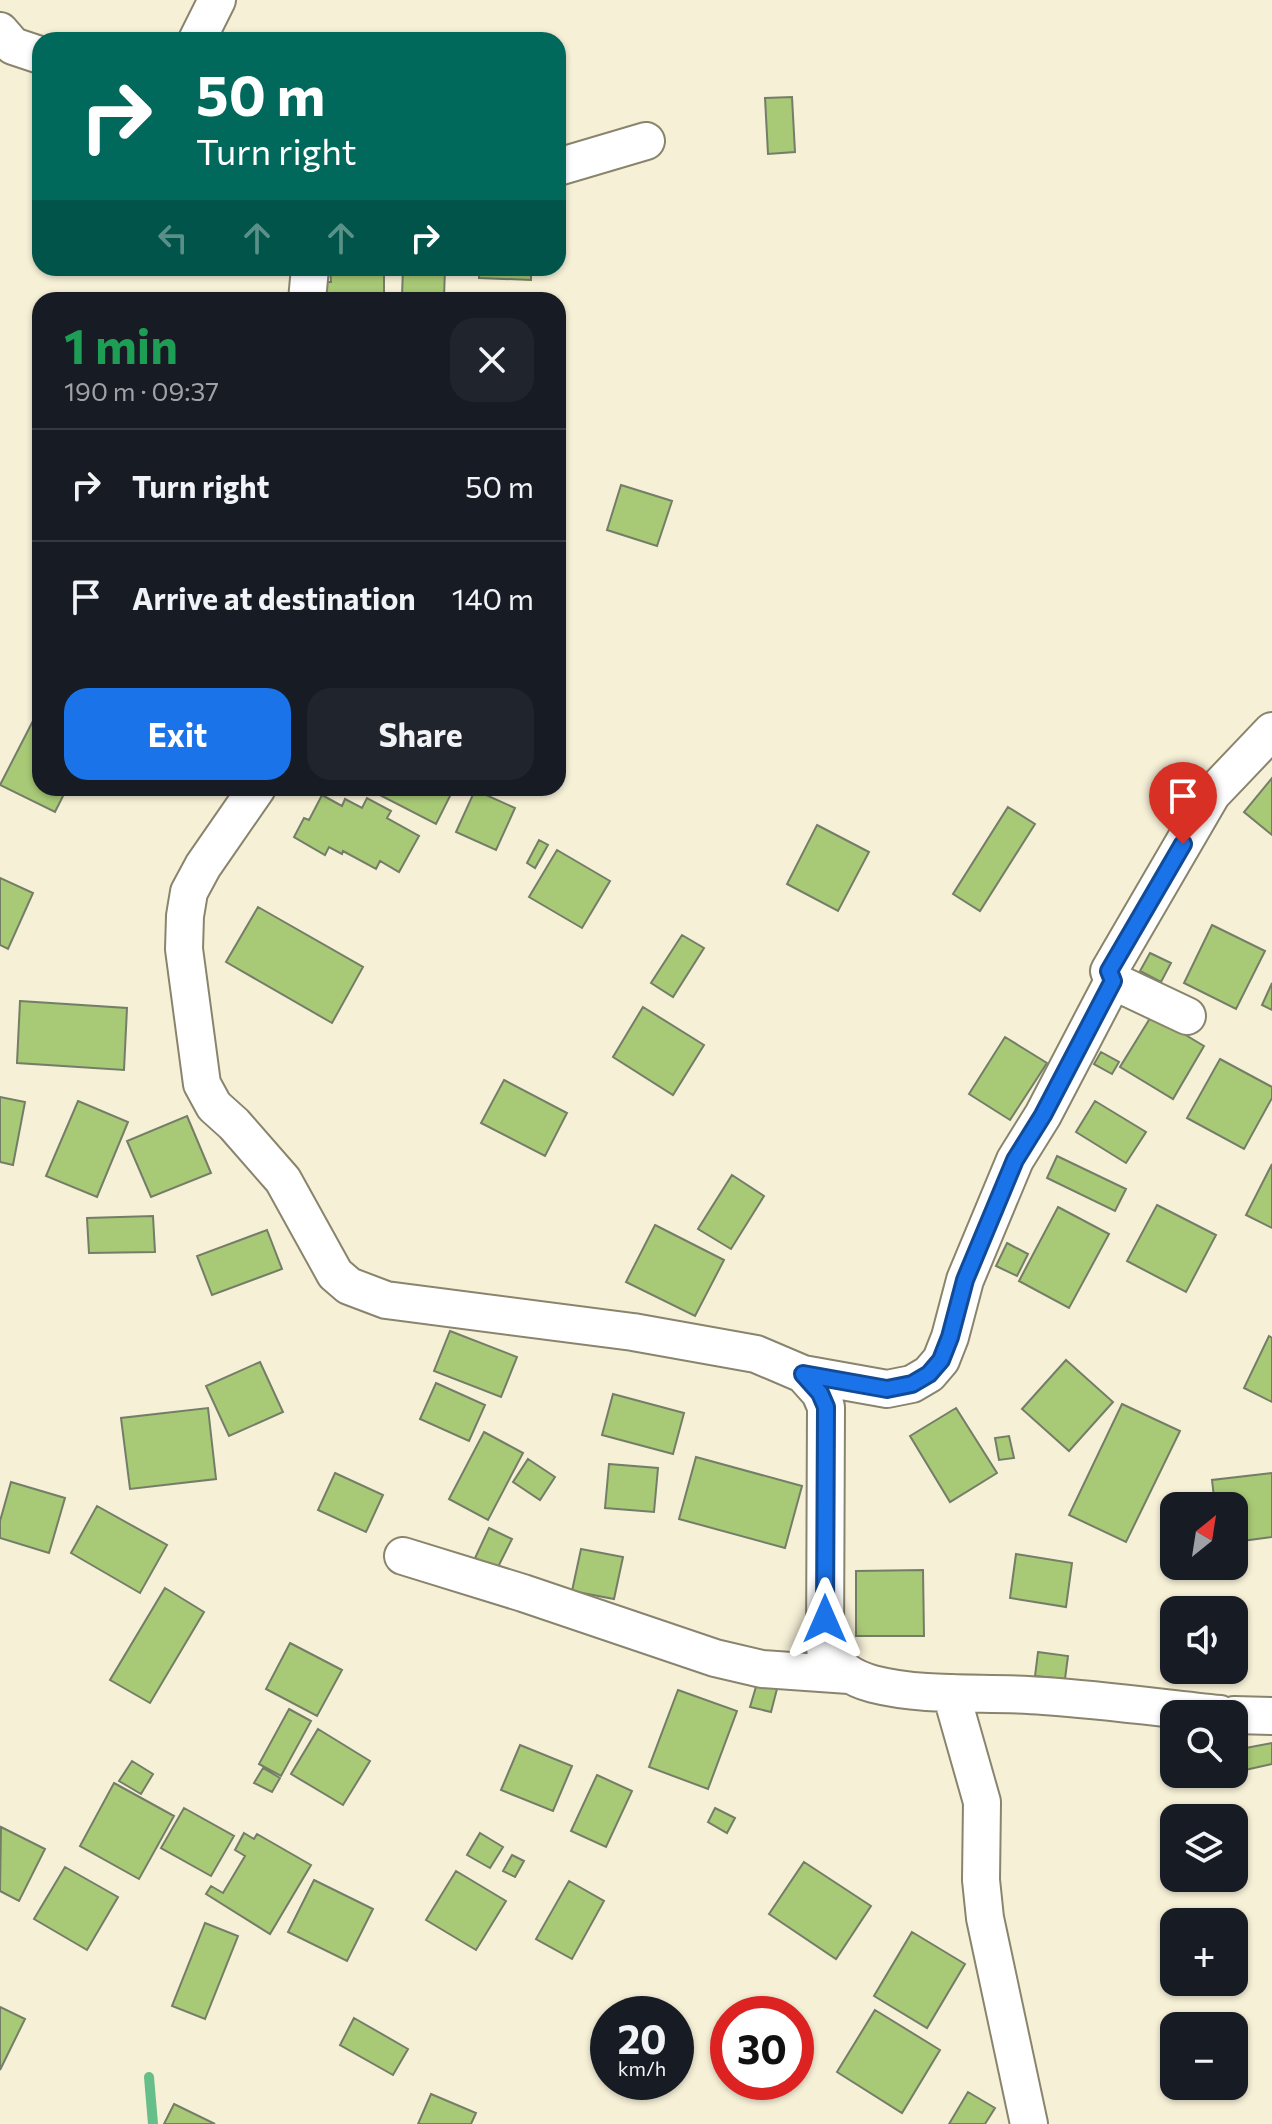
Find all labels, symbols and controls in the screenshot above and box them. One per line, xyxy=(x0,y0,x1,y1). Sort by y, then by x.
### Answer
text: 50 m xyxy=(196,59,325,128)
icon: right xyxy=(64,64,168,168)
text: Turn right xyxy=(196,128,357,172)
icon: left xyxy=(151,216,195,260)
icon: ahead xyxy=(235,216,279,260)
icon: ahead xyxy=(319,216,363,260)
icon: right xyxy=(403,216,447,260)
text: 1 min xyxy=(64,315,178,374)
button: close xyxy=(450,318,534,402)
text: 190 m · 09:37 xyxy=(64,375,219,406)
icon: right xyxy=(64,463,108,507)
text: Turn right xyxy=(132,467,269,504)
text: 50 m xyxy=(465,467,534,504)
icon: arrive xyxy=(64,575,108,619)
text: Arrive at destination xyxy=(132,579,416,616)
text: 140 m xyxy=(452,579,534,616)
button: Exit xyxy=(64,688,291,780)
button: Share xyxy=(307,688,534,780)
pin xyxy=(1149,762,1217,844)
icon: arrive xyxy=(1161,774,1205,818)
north arrow xyxy=(1160,1492,1248,1580)
map controls xyxy=(1160,1492,1248,2100)
position arrow xyxy=(783,1577,867,1661)
button: sound xyxy=(1160,1596,1248,1684)
button: search xyxy=(1160,1700,1248,1788)
button: layers xyxy=(1160,1804,1248,1892)
button: + xyxy=(1160,1908,1248,1996)
speed limit sign: 30 xyxy=(710,1996,814,2100)
button: − xyxy=(1160,2012,1248,2100)
text: 20 xyxy=(617,2013,667,2062)
text: km/h xyxy=(618,2056,666,2080)

